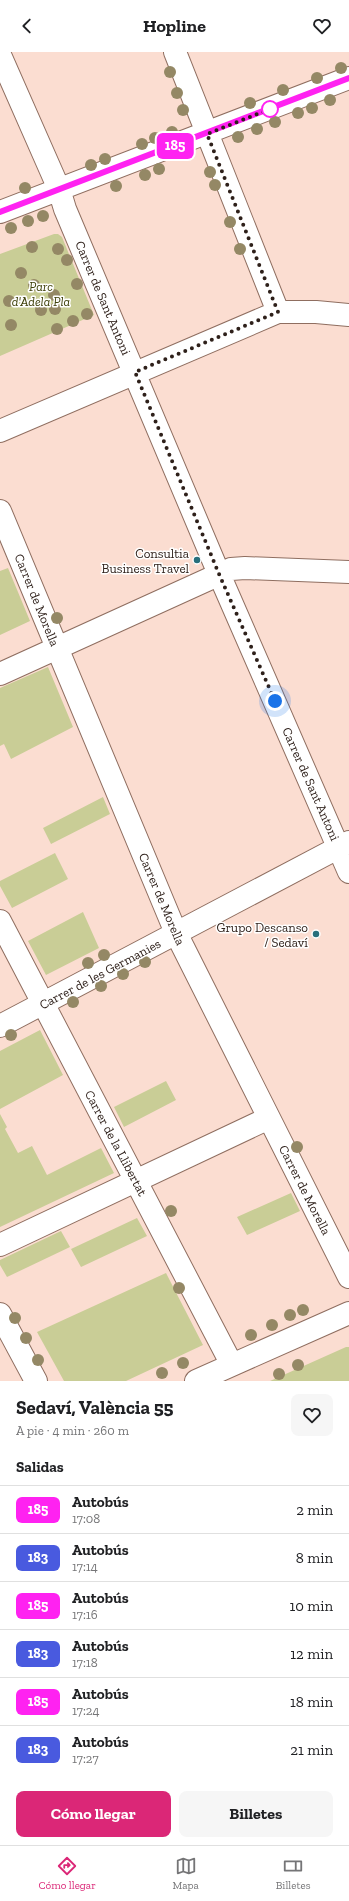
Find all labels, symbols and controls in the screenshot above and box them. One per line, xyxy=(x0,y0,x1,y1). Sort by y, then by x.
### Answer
icon: back xyxy=(16,15,38,37)
text: Hopline xyxy=(143,15,206,37)
icon: heart xyxy=(311,15,333,37)
unlabelled marker xyxy=(261,100,279,118)
line badge: 185 xyxy=(152,133,198,159)
text: 185 xyxy=(165,137,185,154)
street label: Carrer de Sant Antoni xyxy=(72,239,134,358)
park label: Parc d'Adela Pla xyxy=(12,279,70,309)
place label: Consultia Business Travel xyxy=(102,546,190,576)
street label: Carrer de Morella xyxy=(12,551,63,649)
marker: Consultia Business Travel xyxy=(192,555,202,565)
your location xyxy=(265,691,285,711)
street label: Carrer de Sant Antoni xyxy=(279,725,343,843)
street label: Carrer de Morella xyxy=(136,851,188,948)
place label: Grupo Descanso / Sedaví xyxy=(216,920,308,950)
marker: Grupo Descanso / Sedaví xyxy=(311,929,321,939)
street label: Carrer de les Germanies xyxy=(37,935,164,1012)
street label: Carrer de la Llibertat xyxy=(82,1088,150,1199)
street label: Carrer de Morella xyxy=(276,1143,334,1238)
button: heart xyxy=(291,1394,333,1436)
text: Sedaví, València 55 xyxy=(16,1396,174,1419)
text: A pie · 4 min · 260 m xyxy=(16,1423,129,1438)
text: Salidas xyxy=(16,1458,64,1476)
text: Autobús xyxy=(72,1493,129,1511)
text: 185 xyxy=(28,1501,48,1518)
text: 2 min xyxy=(296,1501,333,1519)
text: 17:08 xyxy=(72,1511,100,1526)
text: Autobús xyxy=(72,1541,129,1559)
text: 183 xyxy=(28,1549,48,1566)
text: 8 min xyxy=(296,1549,333,1567)
text: 17:14 xyxy=(72,1559,98,1574)
text: Autobús xyxy=(72,1589,129,1607)
text: 185 xyxy=(28,1597,48,1614)
text: 10 min xyxy=(289,1597,333,1615)
text: 17:16 xyxy=(72,1607,98,1622)
text: Autobús xyxy=(72,1637,129,1655)
text: 183 xyxy=(28,1645,48,1662)
text: 12 min xyxy=(290,1645,333,1663)
text: 17:18 xyxy=(72,1655,98,1670)
text: Autobús xyxy=(72,1685,129,1703)
text: 185 xyxy=(28,1693,48,1710)
text: 18 min xyxy=(290,1693,333,1711)
text: 17:24 xyxy=(72,1703,100,1718)
text: Autobús xyxy=(72,1733,129,1751)
text: 183 xyxy=(28,1741,48,1758)
text: 21 min xyxy=(290,1741,333,1759)
text: 17:27 xyxy=(72,1751,99,1766)
button: Cómo llegar xyxy=(16,1791,171,1837)
button: Billetes xyxy=(179,1791,333,1837)
tab: Cómo llegar xyxy=(38,1855,96,1892)
tab: Mapa xyxy=(173,1855,199,1892)
tab: Billetes xyxy=(276,1855,311,1892)

